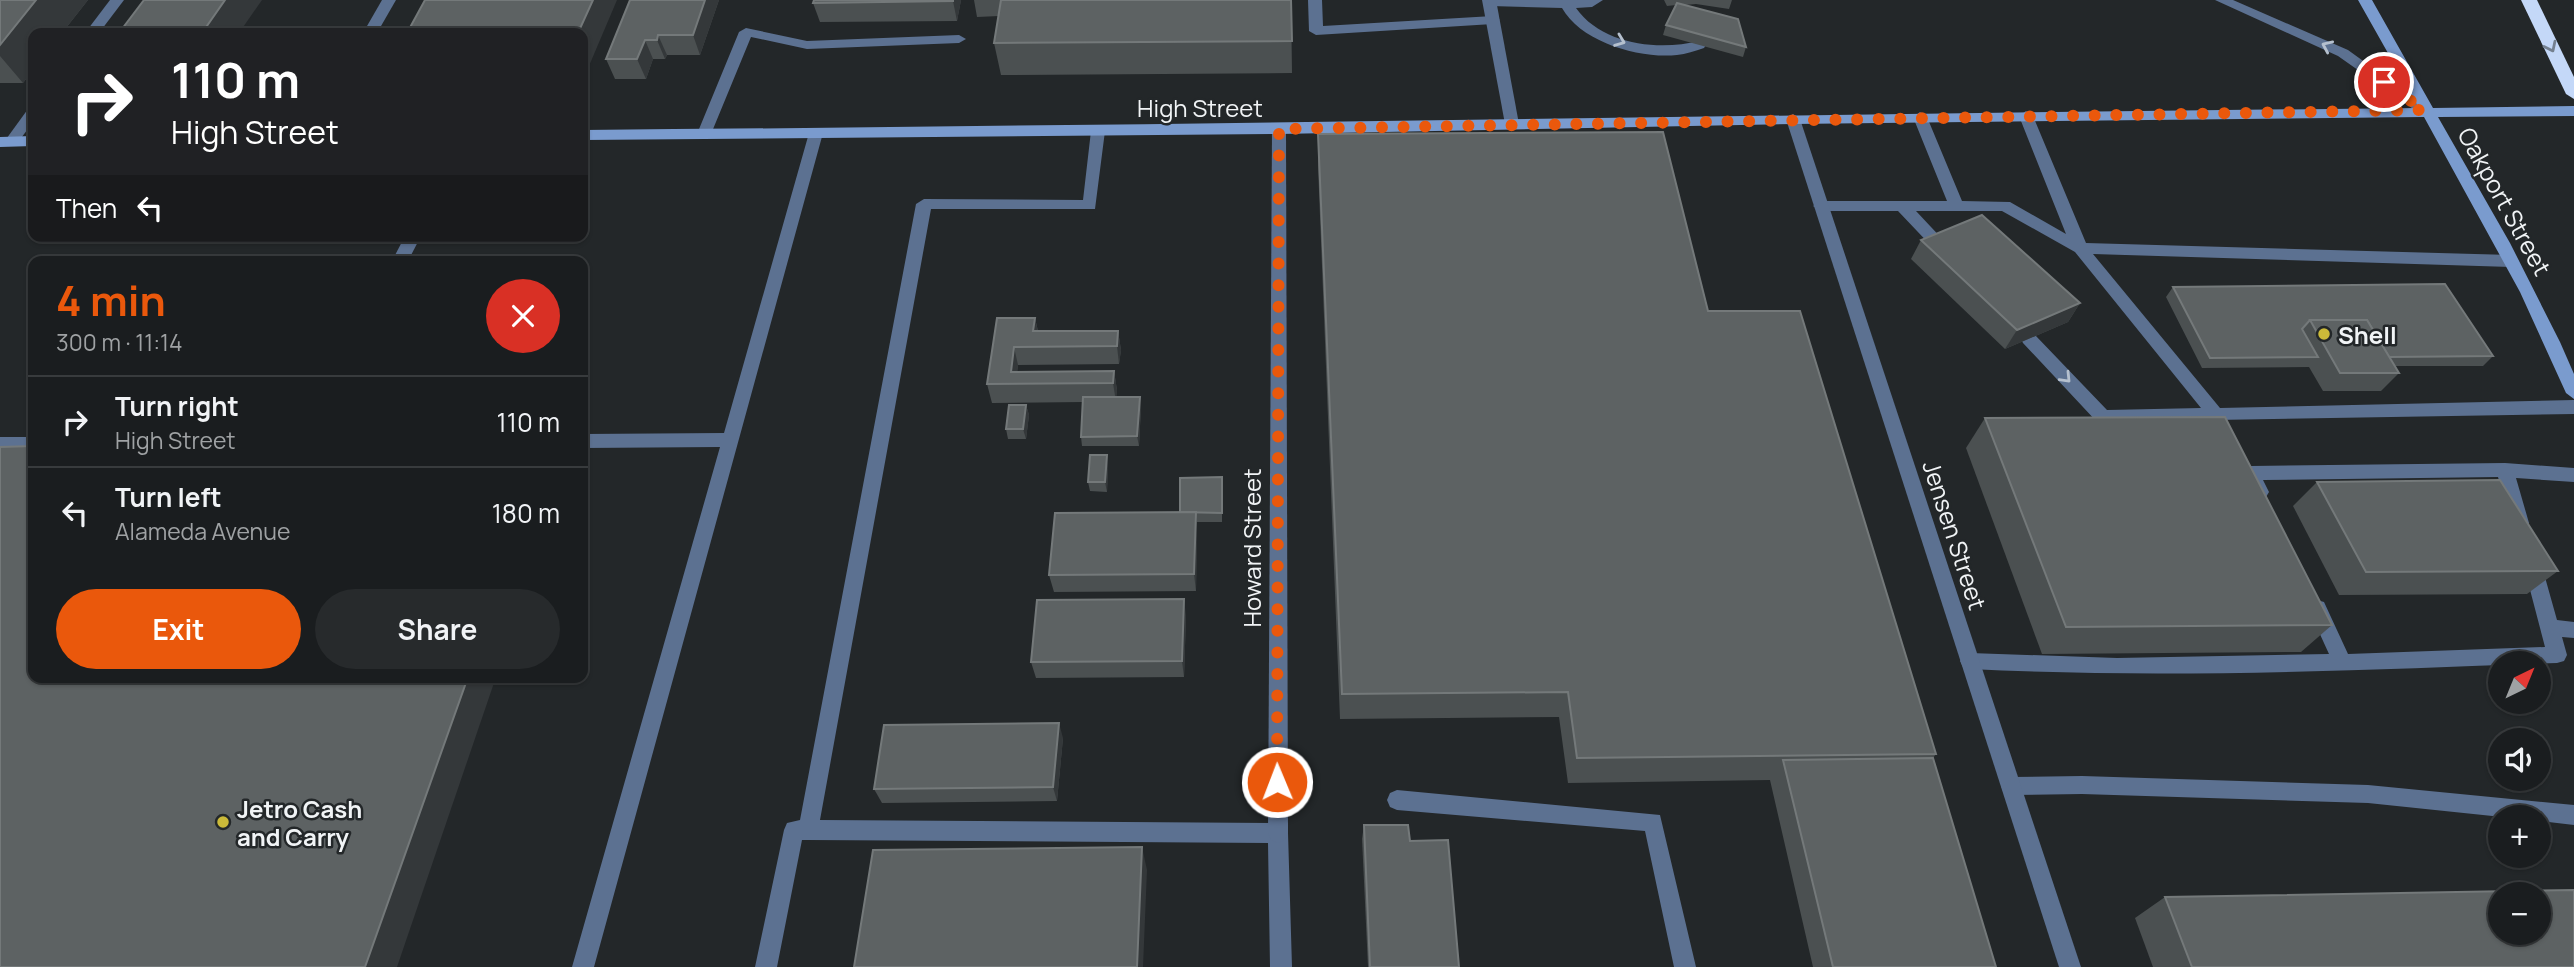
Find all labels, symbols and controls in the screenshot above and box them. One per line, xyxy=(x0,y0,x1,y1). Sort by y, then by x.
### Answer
one-way arrow xyxy=(1613,32,1625,46)
one-way arrow xyxy=(2322,40,2334,54)
one-way arrow xyxy=(2543,40,2557,52)
text: 110 m xyxy=(171,46,300,113)
pin xyxy=(2354,52,2414,112)
icon: right xyxy=(56,56,147,147)
icon: arrive xyxy=(2365,63,2403,101)
street label: High Street xyxy=(1137,91,1263,124)
text: High Street xyxy=(171,110,339,154)
street label: Oakport Street xyxy=(2451,121,2559,281)
icon: left xyxy=(131,189,169,227)
text: Then xyxy=(56,190,117,226)
text: 4 min xyxy=(56,271,166,329)
button: close xyxy=(486,279,560,353)
place label: Shell xyxy=(2338,318,2397,351)
text: 300 m · 11:14 xyxy=(56,326,183,358)
marker: Shell xyxy=(2316,326,2332,342)
one-way arrow xyxy=(2057,369,2070,382)
text: Turn right xyxy=(115,388,239,424)
icon: right xyxy=(56,403,94,441)
text: 110 m xyxy=(497,404,560,440)
text: High Street xyxy=(115,424,236,456)
street label: Jensen Street xyxy=(1915,456,1995,614)
street label: Howard Street xyxy=(1235,468,1268,628)
text: Turn left xyxy=(115,479,222,515)
icon: left xyxy=(56,494,94,532)
text: 180 m xyxy=(492,495,560,531)
text: Alameda Avenue xyxy=(115,515,290,547)
button: Exit xyxy=(56,589,301,669)
button: Share xyxy=(315,589,560,669)
north arrow xyxy=(2488,651,2552,714)
map controls xyxy=(2488,651,2551,945)
button: sound xyxy=(2488,728,2551,791)
position arrow xyxy=(1240,745,1314,819)
place label: Jetro Cash and Carry xyxy=(237,792,362,853)
button: + xyxy=(2488,805,2551,868)
marker: Jetro Cash and Carry xyxy=(215,814,231,830)
button: − xyxy=(2488,882,2551,945)

